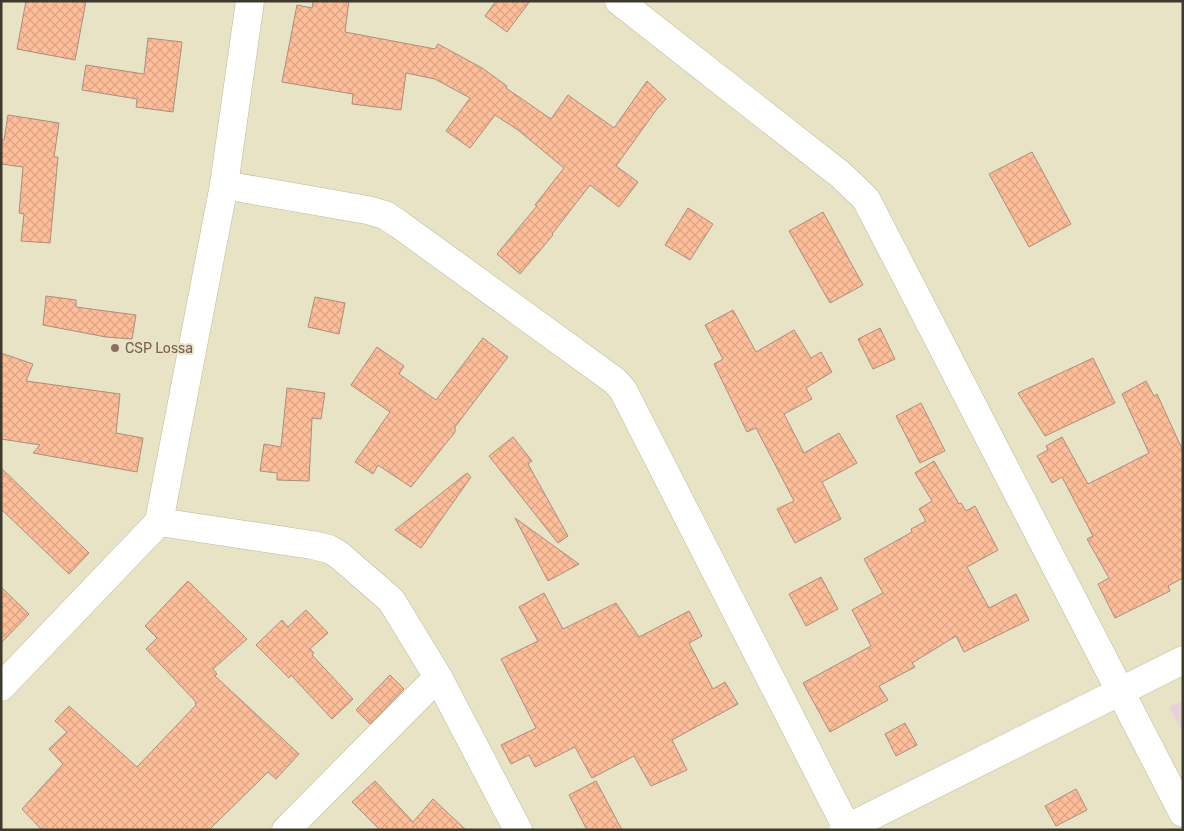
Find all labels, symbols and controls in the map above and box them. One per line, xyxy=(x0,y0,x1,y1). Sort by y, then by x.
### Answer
place label: CSP Lossa xyxy=(125,340,193,357)
marker: CSP Lossa xyxy=(109,342,121,354)

